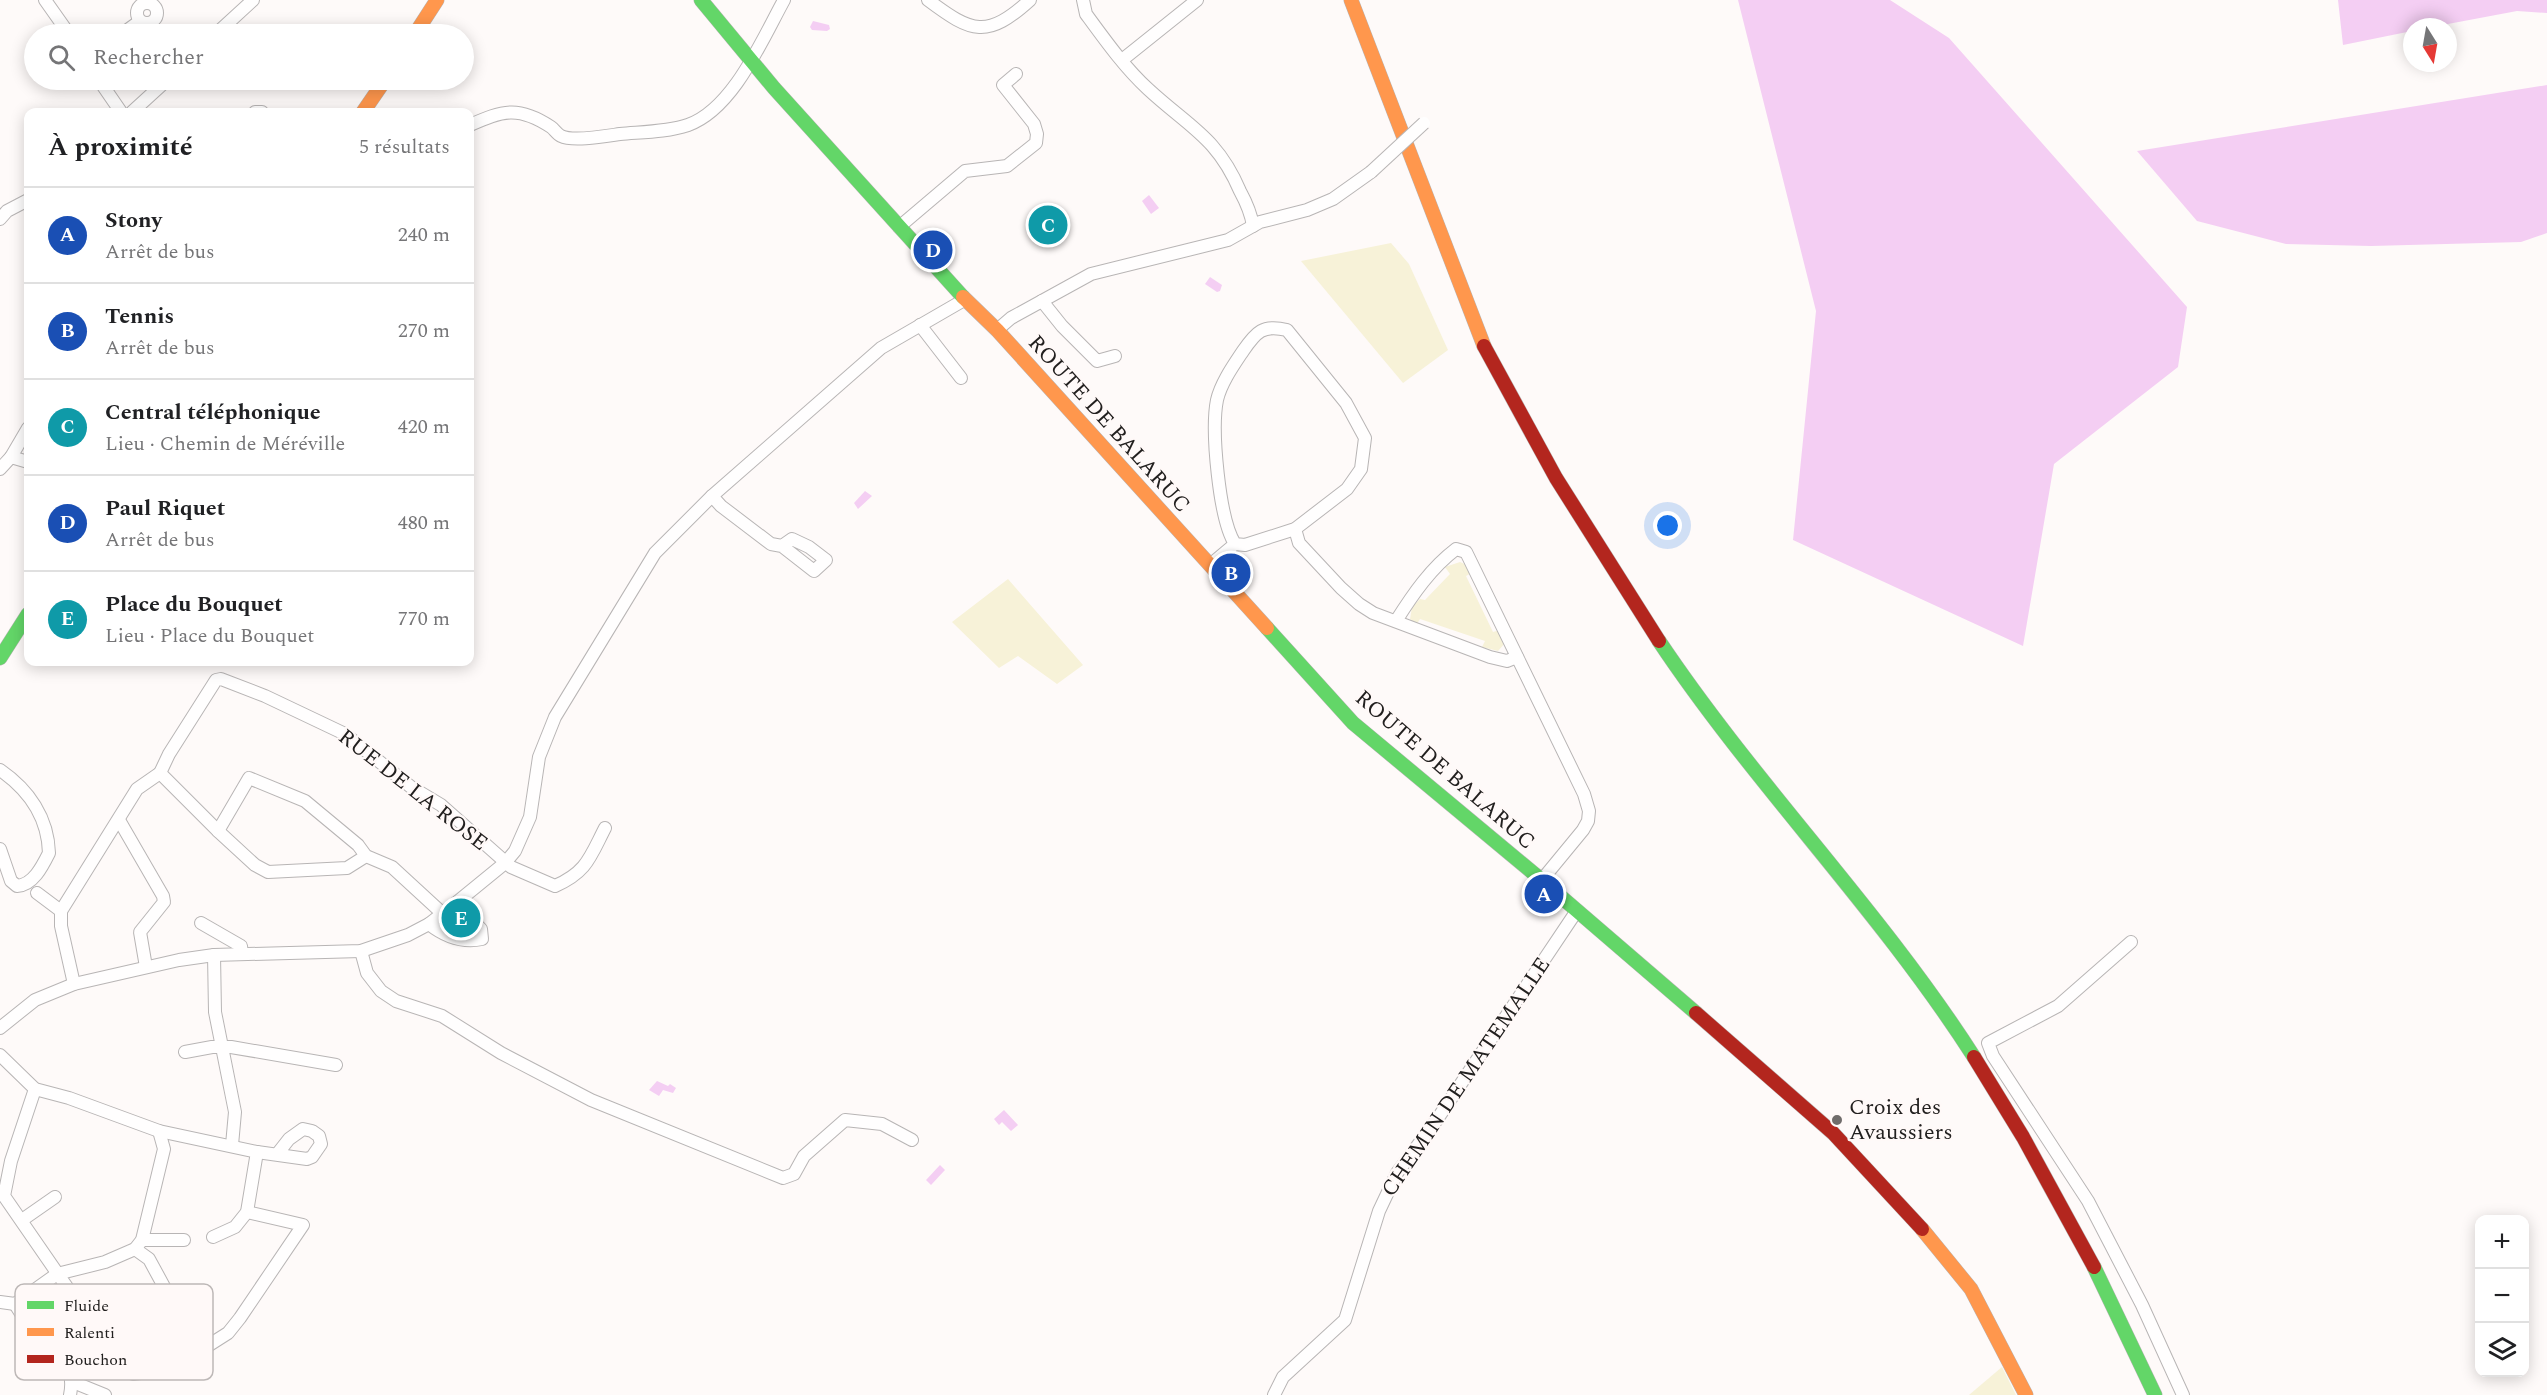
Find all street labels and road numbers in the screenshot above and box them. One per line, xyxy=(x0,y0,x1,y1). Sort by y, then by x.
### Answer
street label: ROUTE DE BALARUC xyxy=(1020,328,1198,520)
street label: ROUTE DE BALARUC xyxy=(1348,682,1542,858)
street label: RUE DE LA ROSE xyxy=(331,721,495,859)
street label: CHEMIN DE MATEMALLE xyxy=(1373,950,1559,1204)

